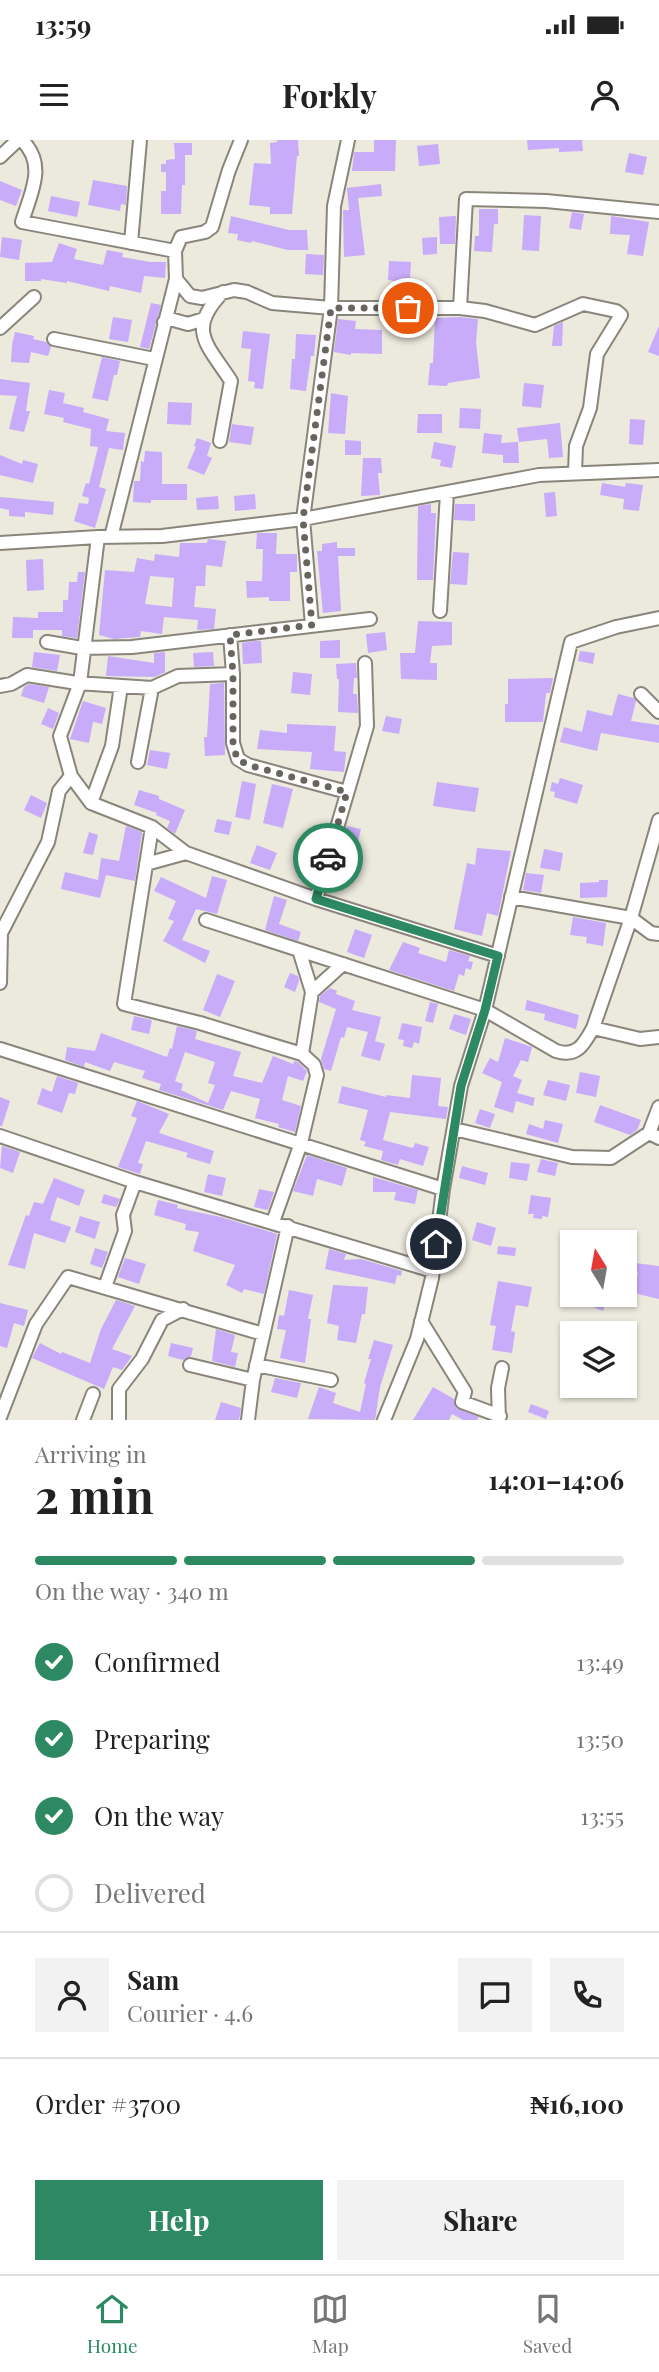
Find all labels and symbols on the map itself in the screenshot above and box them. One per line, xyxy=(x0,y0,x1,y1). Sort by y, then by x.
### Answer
pin xyxy=(378,278,438,338)
courier xyxy=(293,823,363,893)
pin xyxy=(406,1214,466,1274)
north arrow xyxy=(560,1230,637,1307)

